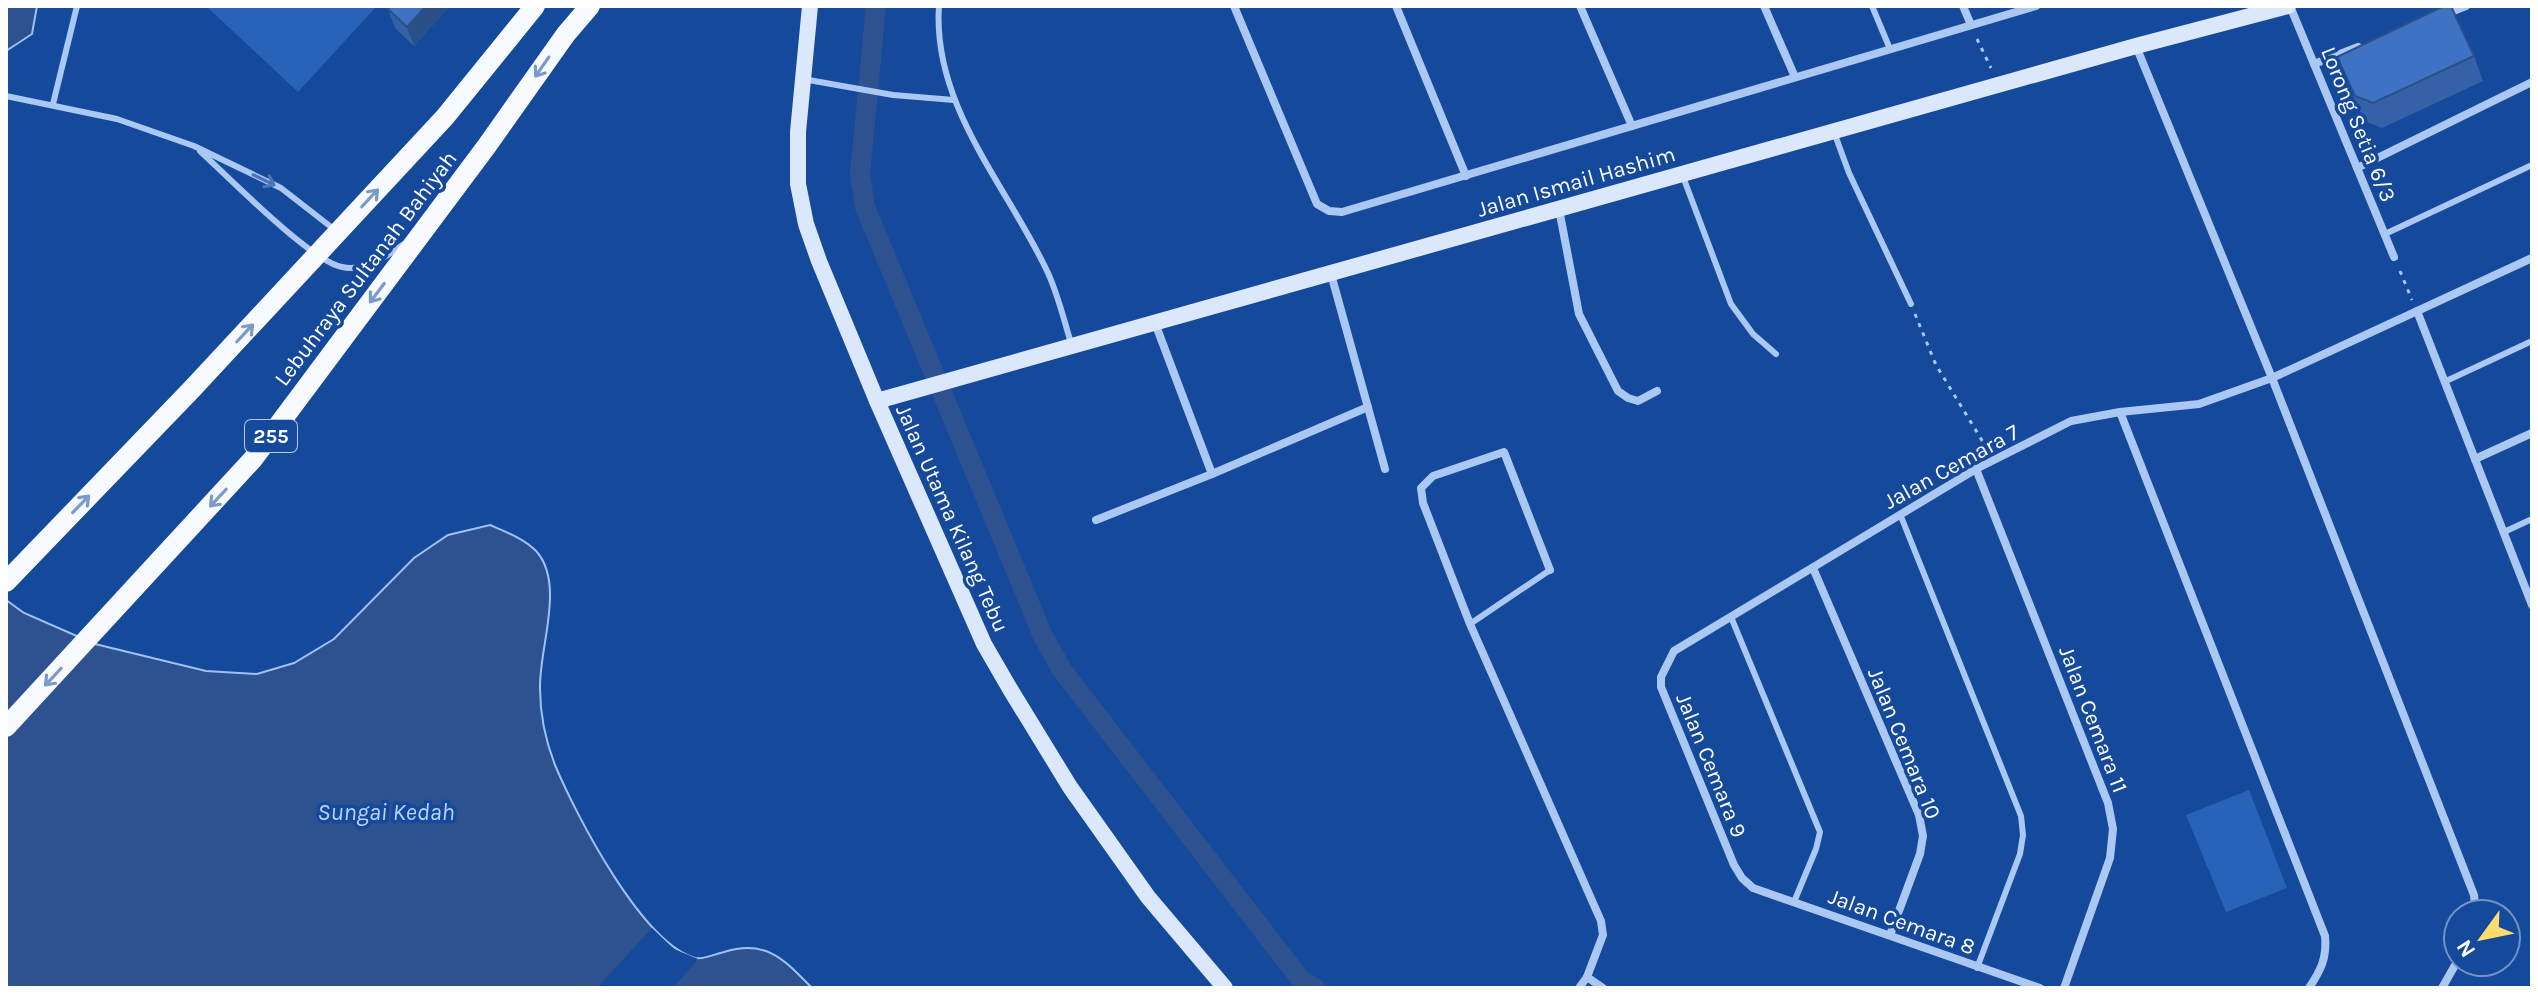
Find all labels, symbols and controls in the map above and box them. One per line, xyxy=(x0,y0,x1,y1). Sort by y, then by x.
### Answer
street label: Lorong Setia 6/3 xyxy=(2315,43,2401,206)
one-way arrow xyxy=(534,56,550,78)
street label: Jalan Ismail Hashim xyxy=(1474,141,1678,223)
street label: Lebuhraya Sultanah Bahiyah xyxy=(269,146,463,391)
one-way arrow xyxy=(252,173,276,188)
one-way arrow xyxy=(360,188,379,208)
one-way arrow xyxy=(369,281,385,303)
one-way arrow xyxy=(236,323,254,343)
street label: Jalan Utama Kilang Tebu xyxy=(890,400,1014,636)
street label: Jalan Cemara 7 xyxy=(1879,419,2024,515)
road number: 255 xyxy=(245,420,297,452)
one-way arrow xyxy=(208,488,227,508)
one-way arrow xyxy=(71,495,90,514)
street label: Jalan Cemara 11 xyxy=(2053,642,2133,796)
street label: Jalan Cemara 10 xyxy=(1862,664,1946,823)
one-way arrow xyxy=(44,666,62,686)
street label: Jalan Cemara 9 xyxy=(1670,689,1752,841)
water label: Sungai Kedah xyxy=(317,798,455,826)
street label: Jalan Cemara 8 xyxy=(1825,883,1978,960)
north arrow xyxy=(2442,898,2522,978)
text: N xyxy=(2451,935,2481,962)

